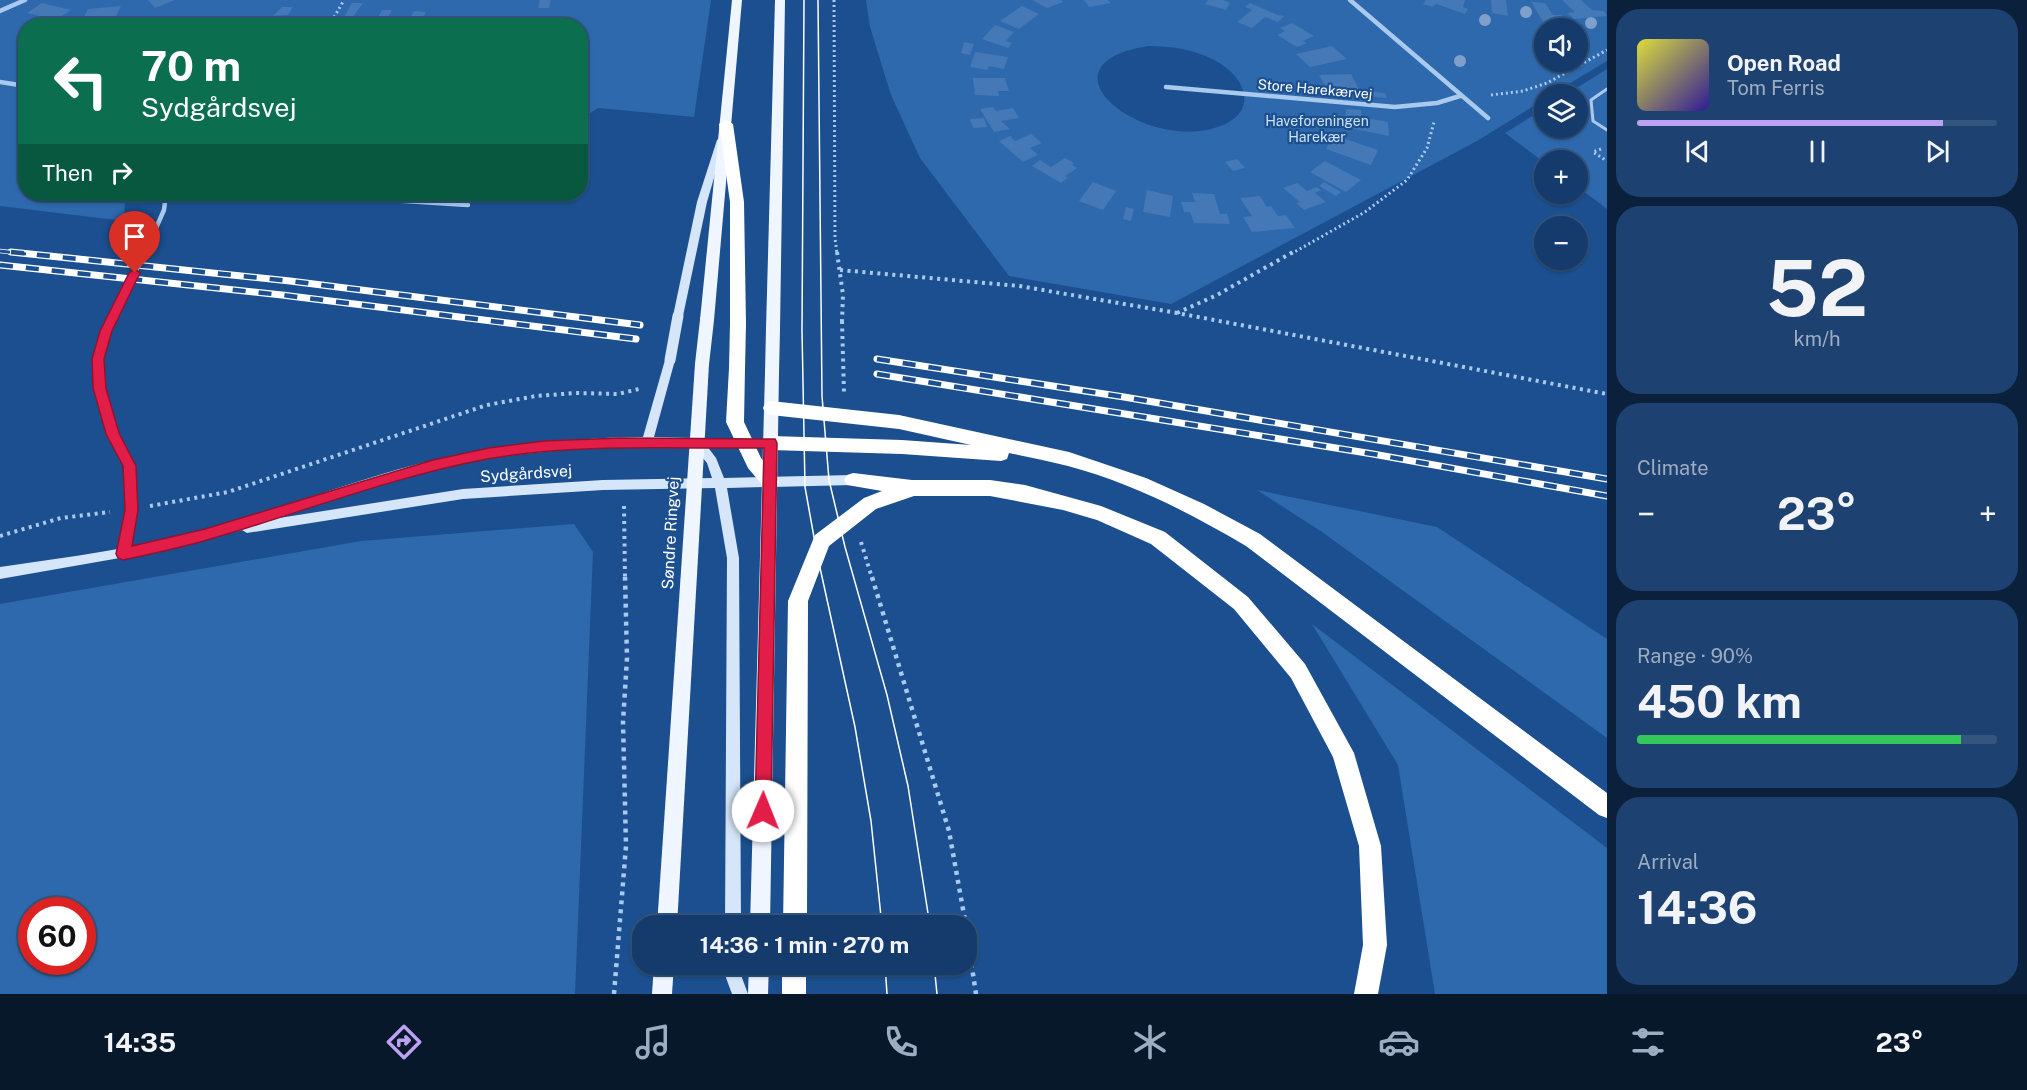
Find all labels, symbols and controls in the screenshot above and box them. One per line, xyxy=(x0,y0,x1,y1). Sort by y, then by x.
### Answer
map controls xyxy=(1534,18,1588,270)
button: sound xyxy=(1534,18,1588,72)
text: 70 m xyxy=(141,41,241,90)
icon: left xyxy=(42,42,120,120)
text: Open Road xyxy=(1727,50,1841,76)
street label: Store Harekærvej xyxy=(1257,76,1373,102)
text: Tom Ferris xyxy=(1727,76,1825,100)
button: layers xyxy=(1534,84,1588,138)
text: Sydgårdsvej xyxy=(141,91,297,123)
park label: Haveforeningen Harekær xyxy=(1265,113,1369,145)
icon: previous xyxy=(1681,135,1714,168)
icon: pause xyxy=(1801,135,1834,168)
icon: next xyxy=(1921,135,1954,168)
button: + xyxy=(1534,150,1588,204)
icon: right xyxy=(105,156,138,189)
text: Then xyxy=(42,160,93,186)
pin xyxy=(109,211,160,273)
button: − xyxy=(1534,216,1588,270)
icon: arrive xyxy=(118,220,151,253)
text: 52 xyxy=(1766,242,1868,334)
text: km/h xyxy=(1793,327,1841,351)
text: Climate xyxy=(1637,456,1709,480)
street label: Sydgårdsvej xyxy=(479,461,573,486)
street label: Søndre Ringvej xyxy=(658,476,683,590)
text: 23° xyxy=(1777,487,1857,540)
text: − xyxy=(1637,495,1655,533)
text: + xyxy=(1979,495,1997,533)
text: Range · 90% xyxy=(1637,644,1753,668)
text: 450 km xyxy=(1637,675,1802,728)
position arrow xyxy=(731,779,795,843)
text: Arrival xyxy=(1637,850,1699,874)
text: 14:36 xyxy=(1637,881,1757,934)
speed limit sign: 60 xyxy=(18,897,96,975)
text: 14:36 · 1 min · 270 m xyxy=(700,932,909,958)
icon: directions xyxy=(383,1021,425,1063)
icon: music xyxy=(632,1021,674,1063)
icon: phone xyxy=(880,1021,922,1063)
icon: climate xyxy=(1129,1021,1171,1063)
icon: car xyxy=(1378,1021,1420,1063)
icon: filters xyxy=(1627,1021,1669,1063)
text: 14:35 xyxy=(103,1026,176,1058)
text: 23° xyxy=(1876,1026,1924,1058)

